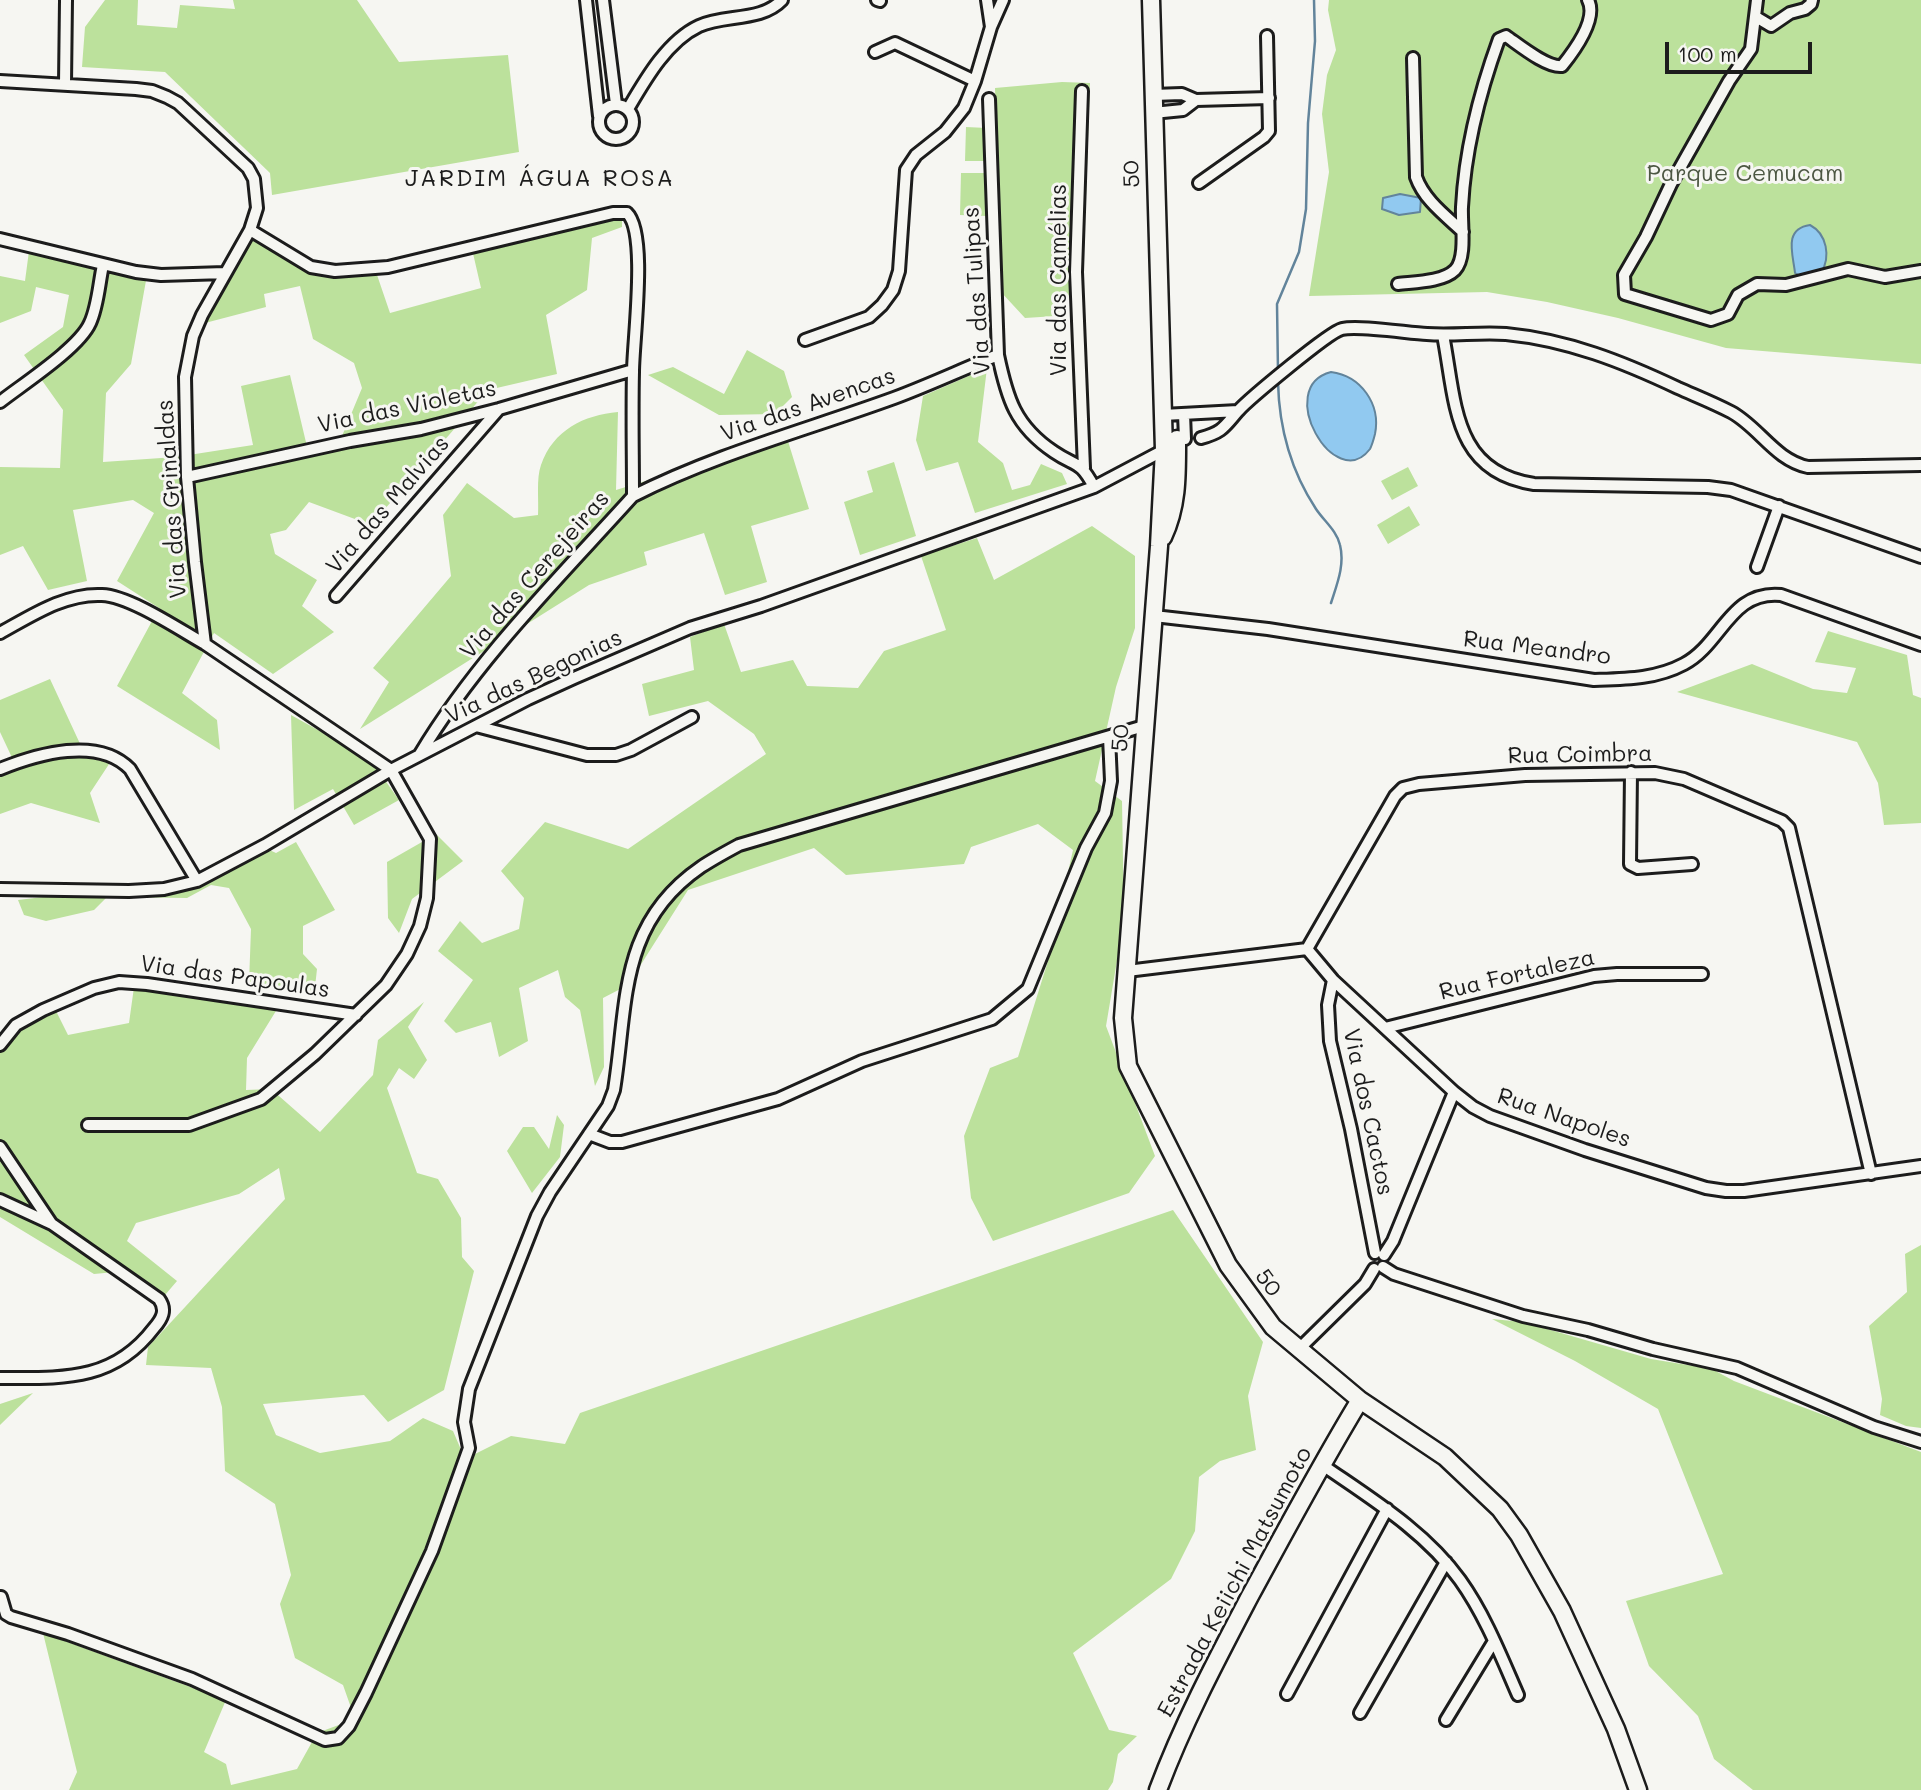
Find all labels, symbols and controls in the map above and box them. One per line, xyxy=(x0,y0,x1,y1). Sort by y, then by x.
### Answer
scale bar xyxy=(1669,28,1816,72)
text: 100 m xyxy=(1678,40,1737,67)
street label: 50 xyxy=(1118,160,1146,188)
park label: Parque Cemucam xyxy=(1647,160,1843,188)
district label: JARDIM ÁGUA ROSA xyxy=(407,165,673,193)
street label: Via das Camélias xyxy=(1045,184,1073,376)
street label: Via das Tulipas xyxy=(957,206,997,376)
street label: Via das Avencas xyxy=(717,362,899,448)
street label: Via das Violetas xyxy=(315,375,499,439)
street label: Via das Grinaldas xyxy=(151,399,193,599)
street label: Via das Malvias xyxy=(320,430,456,580)
street label: Via das Cerejeiras xyxy=(455,485,615,665)
street label: Via das Begonias xyxy=(441,624,627,730)
street label: Rua Meandro xyxy=(1462,625,1612,671)
street label: 50 xyxy=(1106,723,1136,753)
street label: Rua Coimbra xyxy=(1507,740,1653,770)
street label: Rua Fortaleza xyxy=(1437,944,1597,1006)
street label: Via das Papoulas xyxy=(138,950,332,1004)
street label: Via dos Cactos xyxy=(1337,1026,1399,1198)
street label: Rua Napoles xyxy=(1494,1082,1634,1154)
street label: 50 xyxy=(1249,1264,1287,1302)
street label: Estrada Keiichi Matsumoto xyxy=(1152,1442,1318,1722)

